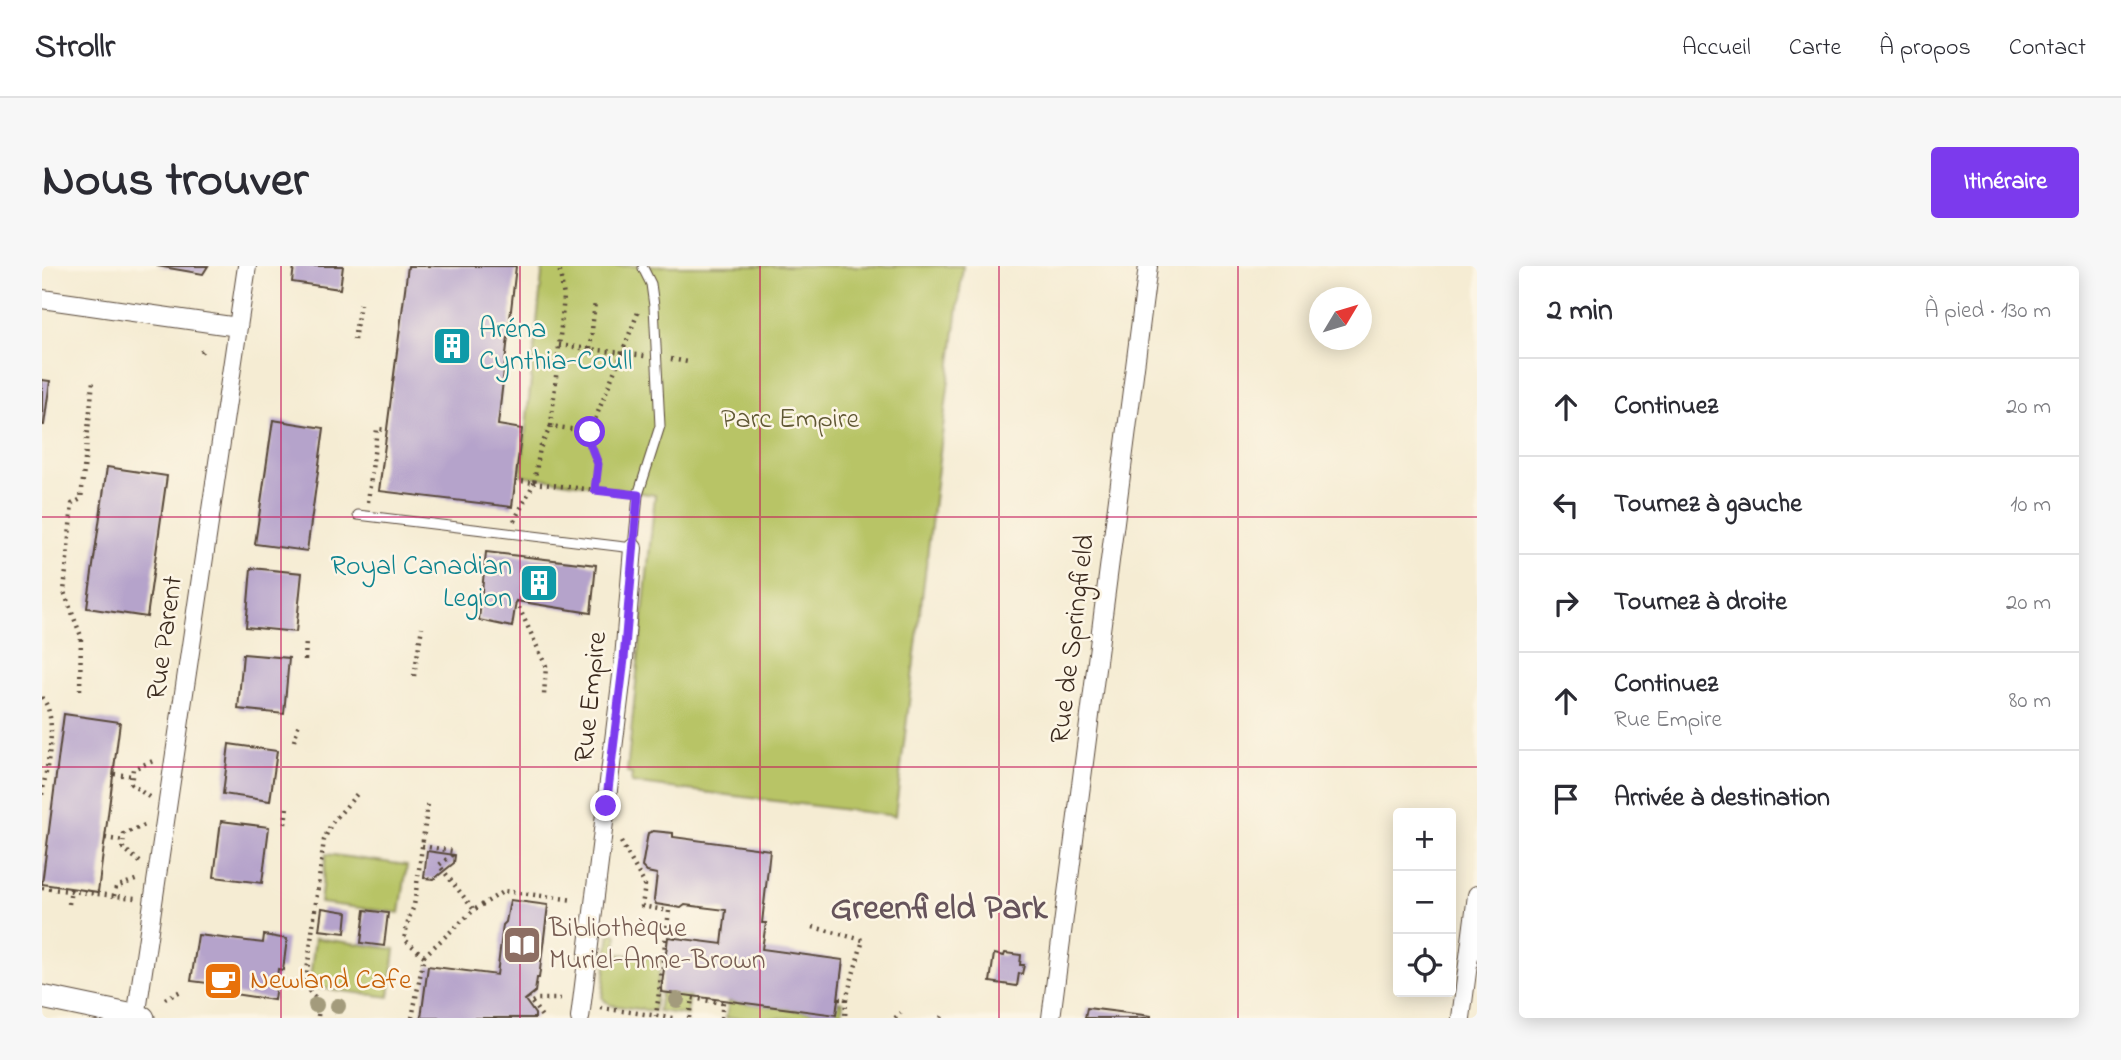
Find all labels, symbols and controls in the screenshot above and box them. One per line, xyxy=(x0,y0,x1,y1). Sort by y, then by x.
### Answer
text: Strollr xyxy=(35,24,115,72)
text: Accueil xyxy=(1682,31,1751,66)
text: Carte xyxy=(1789,31,1841,66)
text: À propos xyxy=(1879,31,1971,66)
text: Contact xyxy=(2009,31,2086,66)
text: Nous trouver xyxy=(42,146,308,218)
button: Itinéraire xyxy=(1931,147,2079,218)
north arrow xyxy=(1309,287,1372,350)
text: 2 min xyxy=(1547,290,1613,334)
text: À pied · 130 m xyxy=(1924,295,2051,328)
place label: Aréna Cynthia-Coull xyxy=(479,310,632,383)
building icon: Aréna Cynthia-Coull xyxy=(431,325,473,367)
icon: ahead xyxy=(1547,388,1585,426)
text: Continuez xyxy=(1614,388,1718,426)
text: 20 m xyxy=(2006,391,2051,424)
park label: Parc Empire xyxy=(721,400,859,441)
route start xyxy=(574,416,605,447)
icon: left xyxy=(1547,486,1585,524)
text: Tournez à gauche xyxy=(1614,486,1802,524)
text: 10 m xyxy=(2010,489,2051,522)
street label: Rue de Springfield xyxy=(1041,532,1107,746)
place label: Royal Canadian Legion xyxy=(330,547,512,620)
building icon: Royal Canadian Legion xyxy=(518,562,560,604)
street label: Rue Parent xyxy=(137,573,195,703)
icon: right xyxy=(1547,584,1585,622)
text: Tournez à droite xyxy=(1614,584,1787,622)
text: 20 m xyxy=(2006,587,2051,620)
street label: Rue Empire xyxy=(565,629,619,764)
text: Continuez xyxy=(1614,666,1718,704)
icon: ahead xyxy=(1547,682,1585,720)
text: 80 m xyxy=(2009,685,2051,718)
text: Rue Empire xyxy=(1614,704,1722,737)
icon: arrive xyxy=(1547,780,1585,818)
text: Arrivée à destination xyxy=(1614,780,1830,818)
route end xyxy=(590,790,621,821)
map controls xyxy=(1393,808,1456,997)
button: + xyxy=(1393,808,1456,871)
button: − xyxy=(1393,871,1456,934)
district label: Greenfield Park xyxy=(830,884,1048,935)
place label: Bibliothèque Muriel-Anne-Brown xyxy=(548,909,766,982)
library icon: Bibliothèque Muriel-Anne-Brown xyxy=(501,924,543,966)
button: locate xyxy=(1393,934,1456,997)
cafe icon: Newland Cafe xyxy=(202,960,244,1002)
place label: Newland Cafe xyxy=(250,961,412,1002)

